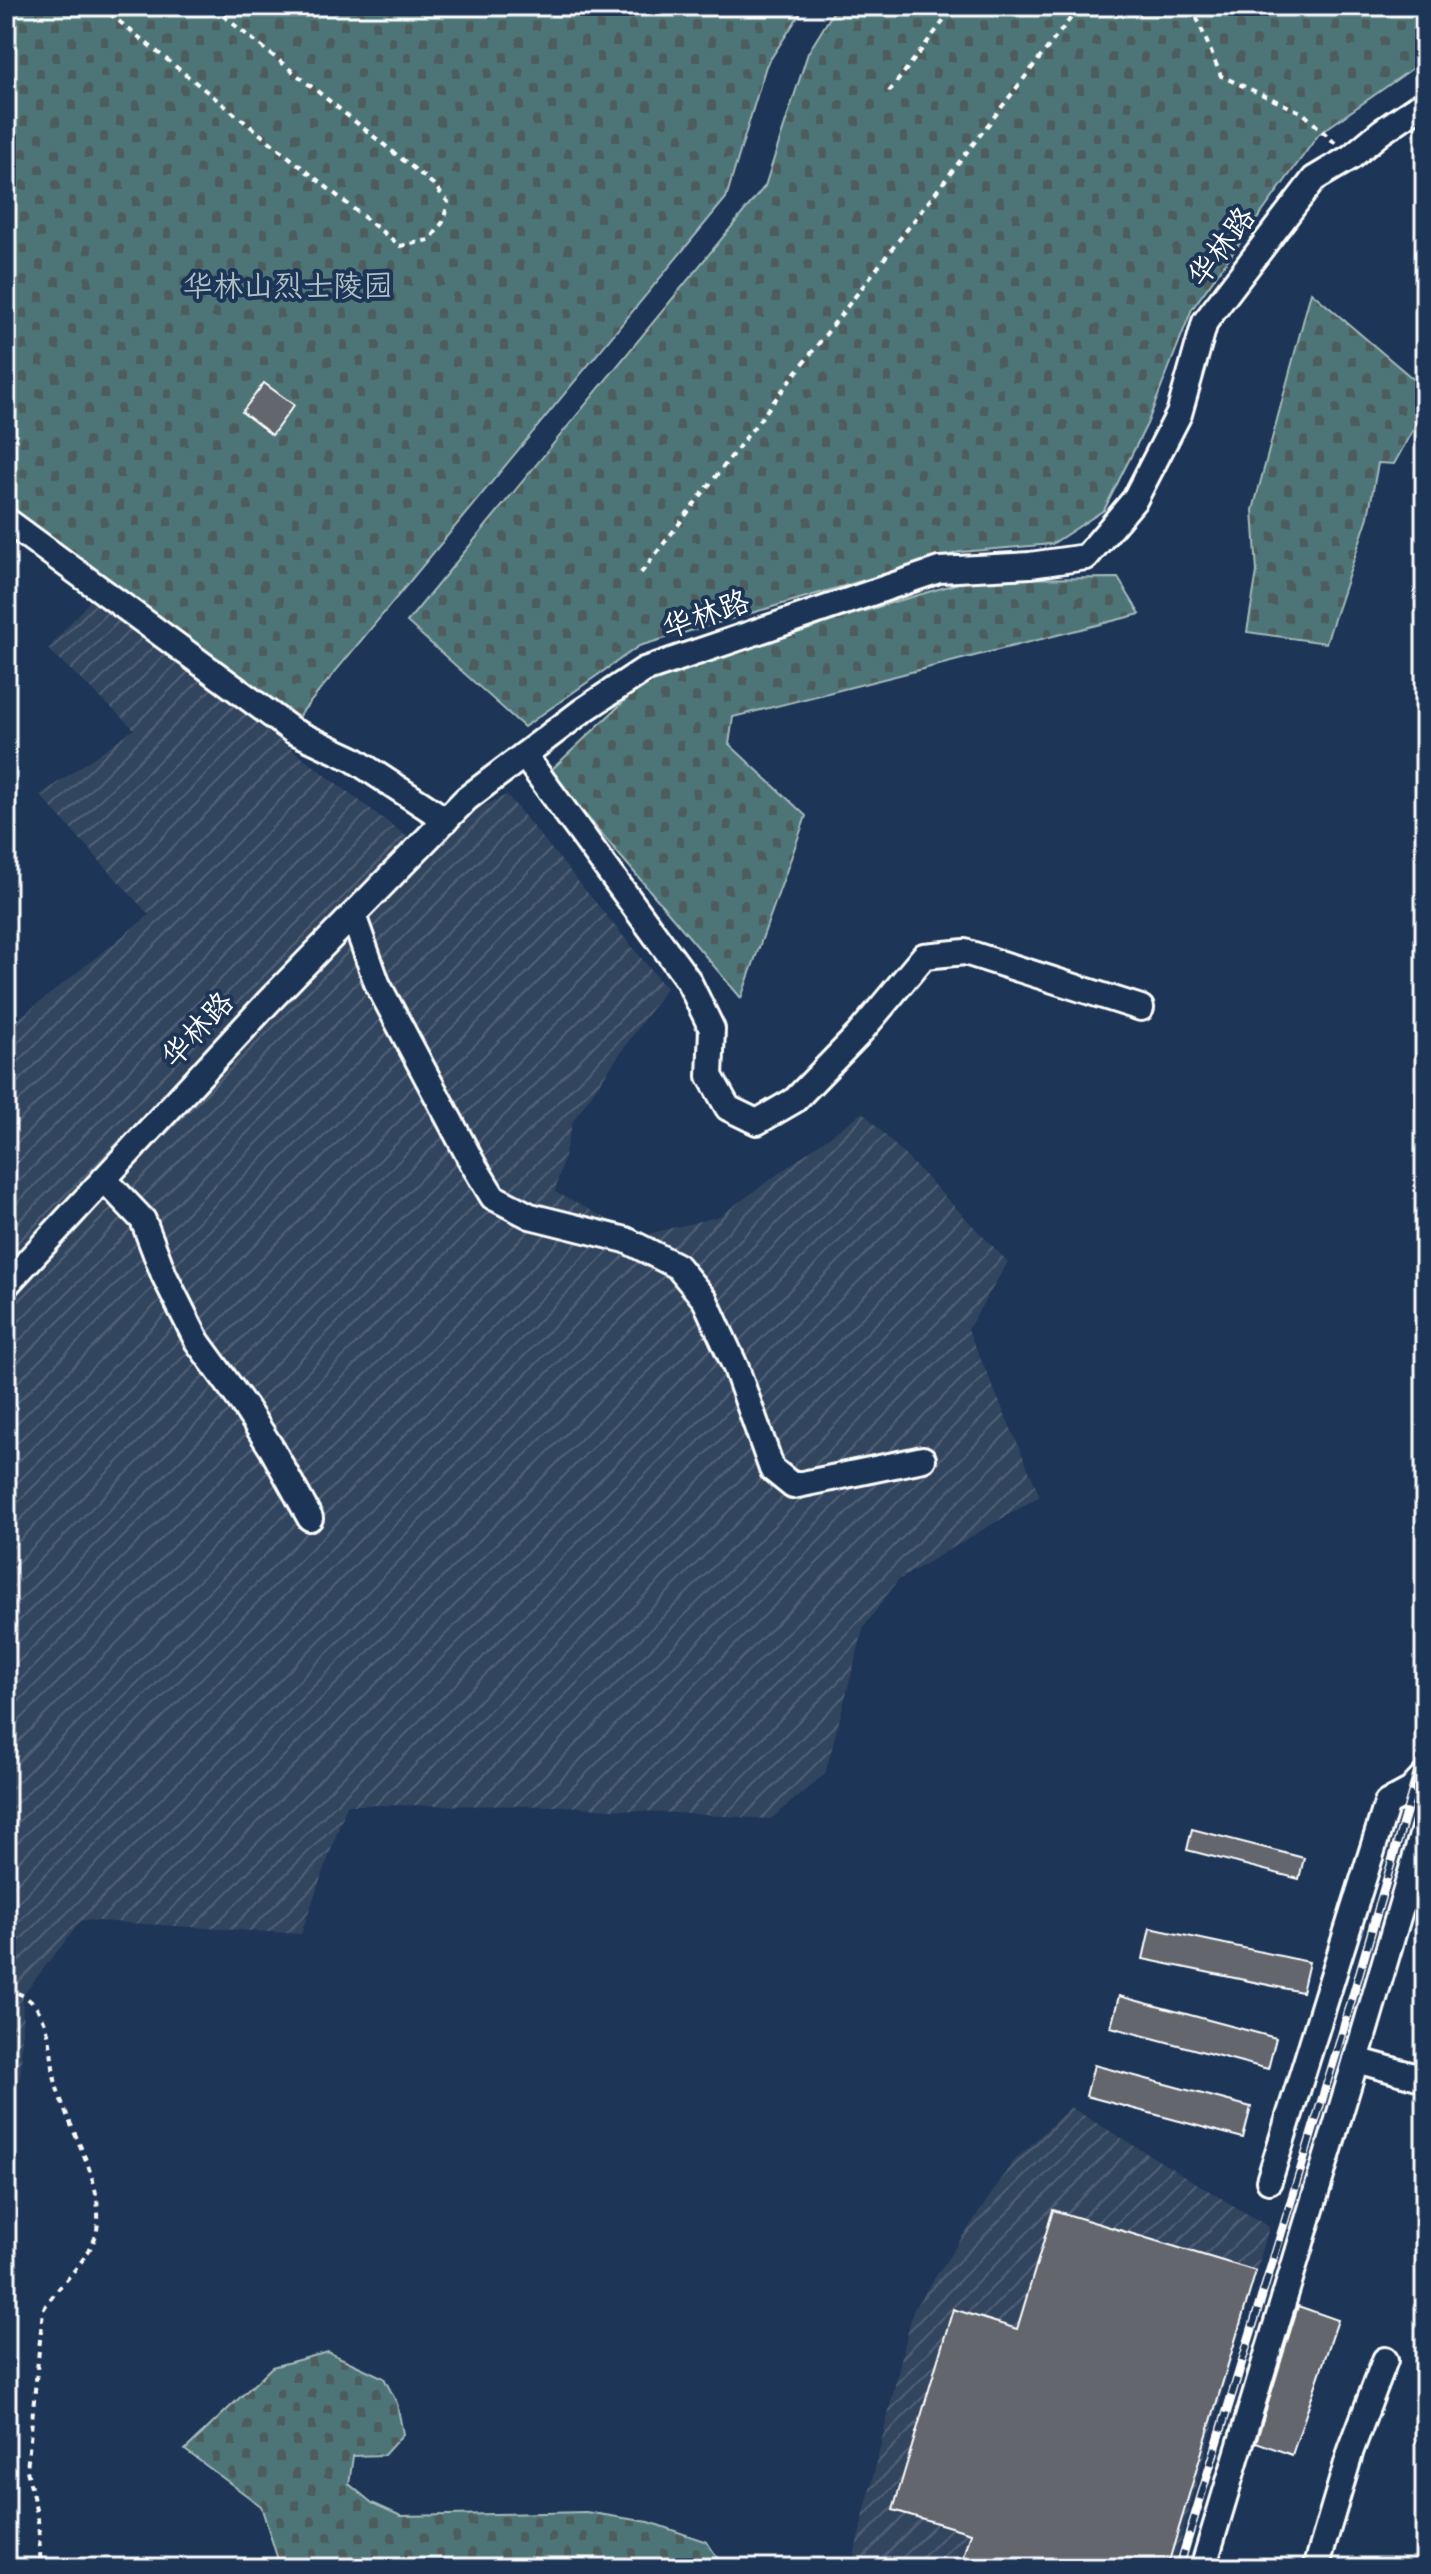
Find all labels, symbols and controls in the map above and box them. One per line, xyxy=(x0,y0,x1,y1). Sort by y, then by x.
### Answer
street label: 华林路 xyxy=(1178,198,1266,296)
park label: 华林山烈士陵园 xyxy=(183,266,393,308)
street label: 华林路 xyxy=(657,580,755,650)
street label: 华林路 xyxy=(152,983,244,1077)

